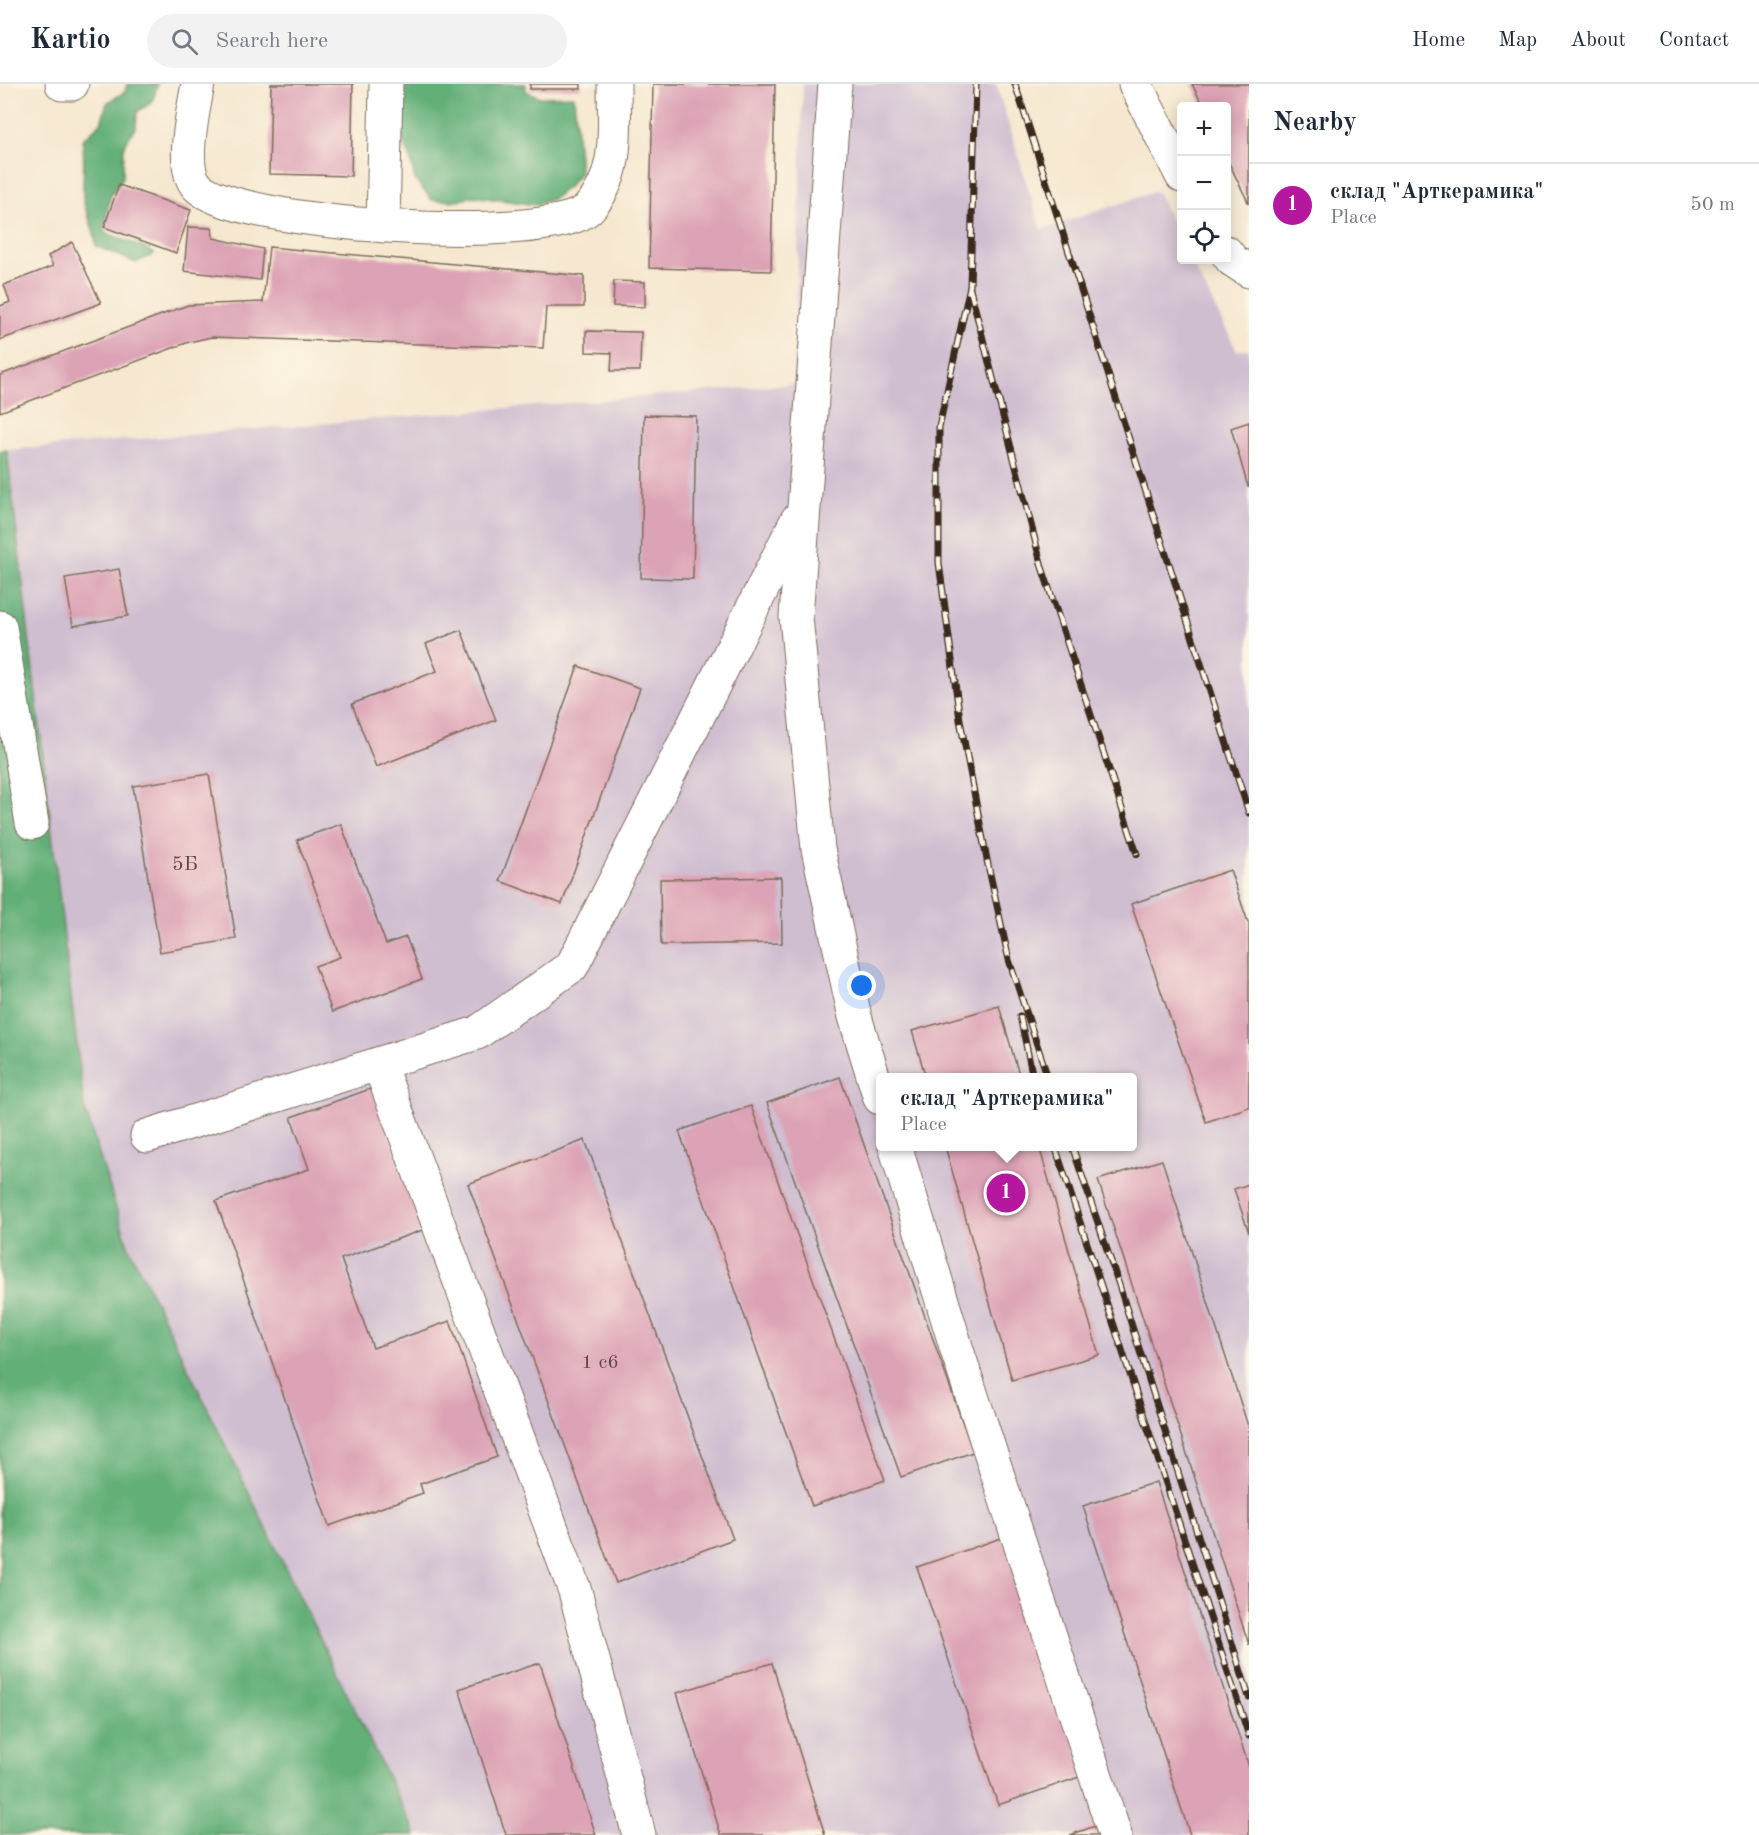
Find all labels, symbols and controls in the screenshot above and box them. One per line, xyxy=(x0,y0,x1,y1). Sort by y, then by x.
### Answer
search box xyxy=(147,14,567,68)
icon: search xyxy=(168,25,201,58)
text: Kartio xyxy=(30,27,111,55)
text: Search here xyxy=(216,30,328,52)
text: Home xyxy=(1412,30,1465,51)
text: Map xyxy=(1498,30,1537,51)
text: About xyxy=(1570,30,1626,51)
text: Contact xyxy=(1659,30,1729,51)
map controls xyxy=(1177,102,1231,264)
button: + xyxy=(1177,102,1231,156)
text: Nearby xyxy=(1273,110,1357,136)
button: − xyxy=(1177,156,1231,210)
text: склад "Арткерамика" xyxy=(1330,181,1543,203)
text: 1 xyxy=(1287,195,1298,215)
text: 50 m xyxy=(1690,195,1735,215)
text: Place xyxy=(1330,208,1377,228)
button: locate xyxy=(1177,210,1231,264)
house number: 5Б xyxy=(172,855,198,875)
your location xyxy=(847,971,876,1000)
popup xyxy=(876,1073,1137,1151)
text: склад "Арткерамика" xyxy=(900,1088,1113,1110)
text: Place xyxy=(900,1115,947,1135)
pin: 1 xyxy=(986,1170,1026,1216)
house number: 1 с6 xyxy=(581,1353,619,1373)

